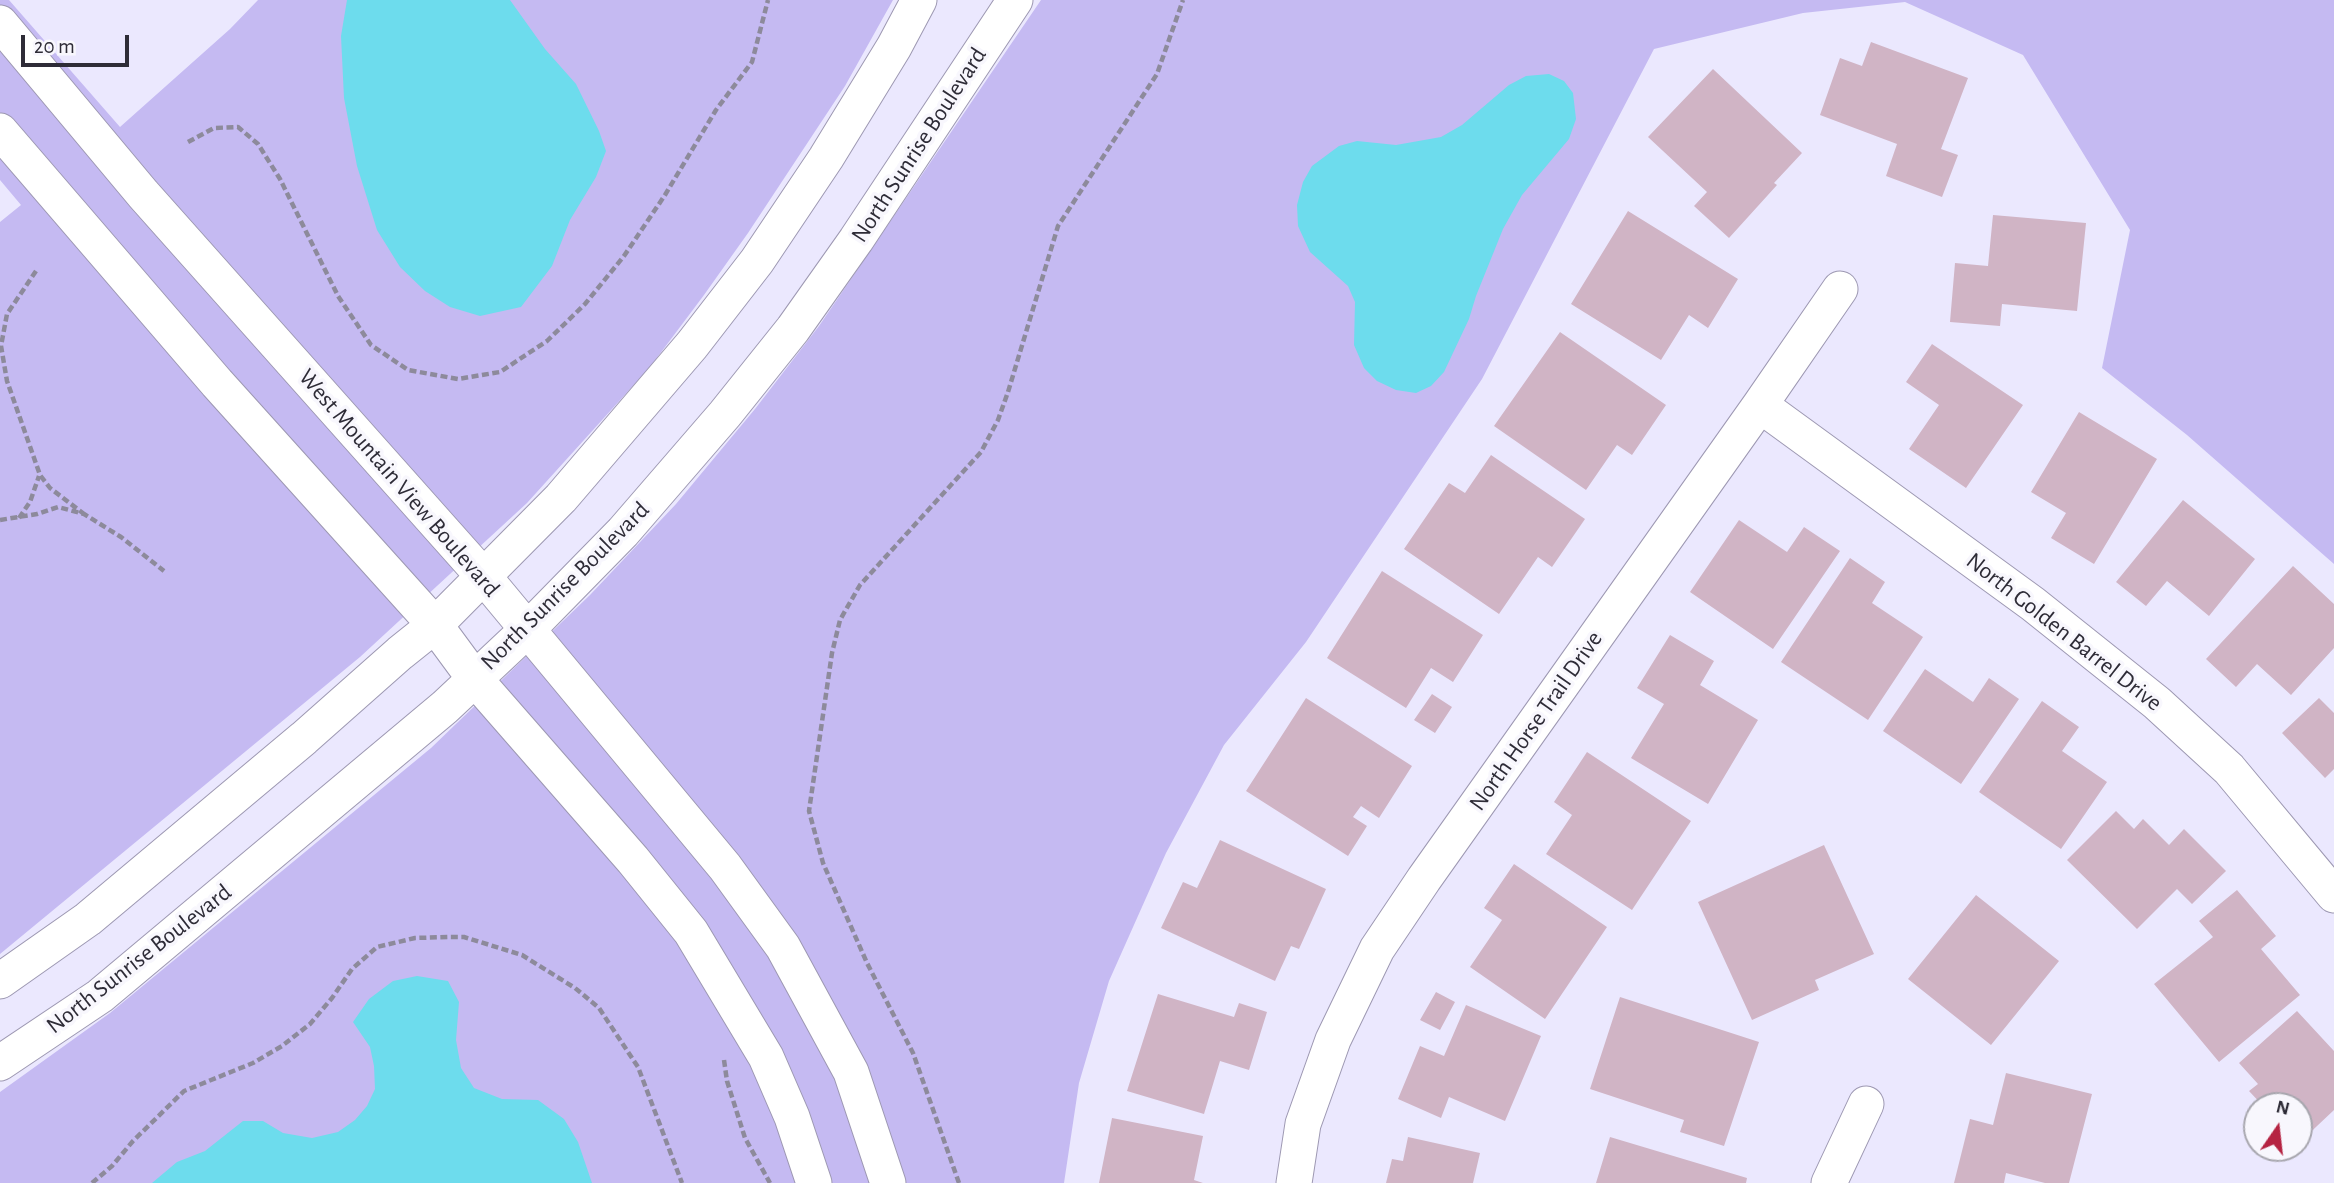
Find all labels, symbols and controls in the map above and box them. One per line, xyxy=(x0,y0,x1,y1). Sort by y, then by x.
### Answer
scale bar xyxy=(24,21,133,65)
text: 20 m xyxy=(34,36,75,57)
street label: North Sunrise Boulevard xyxy=(845,42,993,248)
street label: West Mountain View Boulevard xyxy=(292,363,506,603)
street label: North Sunrise Boulevard xyxy=(475,496,655,676)
street label: North Golden Barrel Drive xyxy=(1960,547,2168,717)
street label: North Horse Trail Drive xyxy=(1463,626,1609,816)
street label: North Sunrise Boulevard xyxy=(41,878,237,1040)
north arrow xyxy=(2243,1092,2313,1162)
text: N xyxy=(2274,1097,2291,1119)

